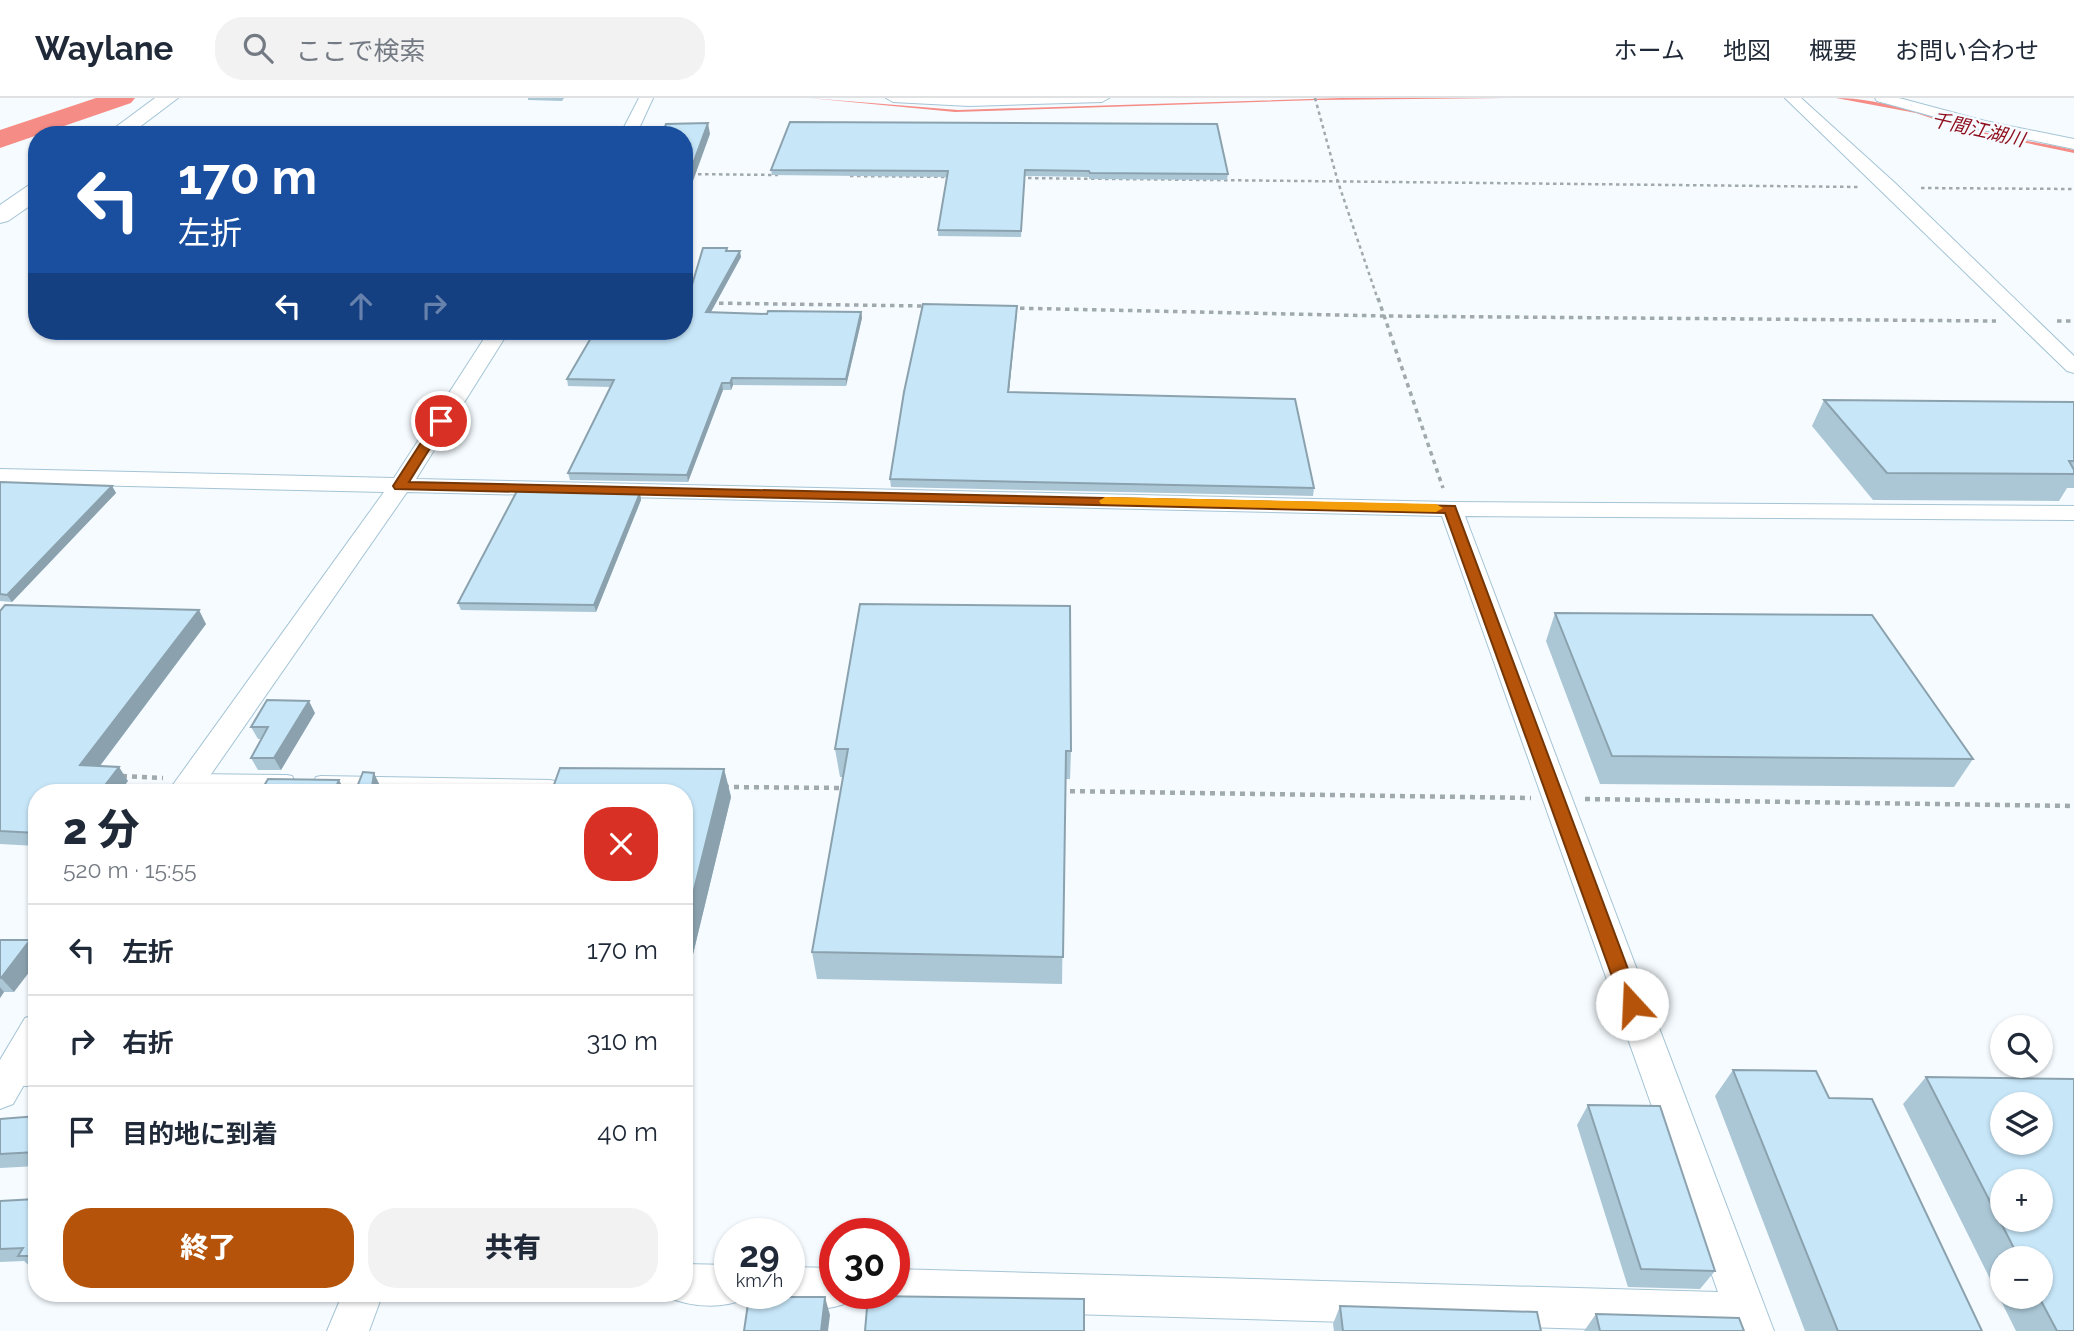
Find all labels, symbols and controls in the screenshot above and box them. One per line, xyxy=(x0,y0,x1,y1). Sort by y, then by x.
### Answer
search box xyxy=(215,17,705,80)
text: Waylane xyxy=(35,29,173,68)
icon: search xyxy=(239,29,277,67)
text: ここで検索 xyxy=(295,36,425,66)
text: ホーム xyxy=(1614,36,1685,65)
text: 地図 xyxy=(1723,36,1771,65)
text: 概要 xyxy=(1809,36,1857,65)
text: お問い合わせ xyxy=(1895,36,2039,65)
water label: 千間江湖川 xyxy=(1929,108,2029,151)
text: 170 m xyxy=(178,148,317,205)
icon: left xyxy=(63,154,154,245)
text: 左折 xyxy=(178,214,242,251)
icon: left xyxy=(269,287,307,325)
icon: ahead xyxy=(342,287,380,325)
icon: right xyxy=(415,287,453,325)
pin xyxy=(411,391,471,451)
icon: arrive xyxy=(422,402,460,440)
text: 2 分 xyxy=(63,805,139,854)
button: close xyxy=(584,807,658,881)
text: 520 m · 15:55 xyxy=(63,856,196,883)
icon: left xyxy=(63,931,101,969)
text: 170 m xyxy=(587,935,658,965)
text: 左折 xyxy=(122,937,174,967)
position arrow xyxy=(1595,967,1669,1041)
map controls xyxy=(1990,1015,2053,1309)
button: search xyxy=(1990,1015,2053,1078)
icon: right xyxy=(63,1022,101,1060)
text: 310 m xyxy=(587,1026,658,1056)
text: 右折 xyxy=(122,1028,174,1058)
button: layers xyxy=(1990,1092,2053,1155)
icon: arrive xyxy=(63,1113,101,1151)
text: 40 m xyxy=(597,1117,658,1147)
text: 目的地に到着 xyxy=(122,1119,278,1149)
button: + xyxy=(1990,1169,2053,1232)
button: 終了 xyxy=(63,1208,354,1288)
button: 共有 xyxy=(368,1208,658,1288)
speed limit sign: 30 xyxy=(819,1218,910,1309)
text: 29 xyxy=(739,1234,780,1275)
button: − xyxy=(1990,1246,2053,1309)
text: km/h xyxy=(736,1270,783,1291)

